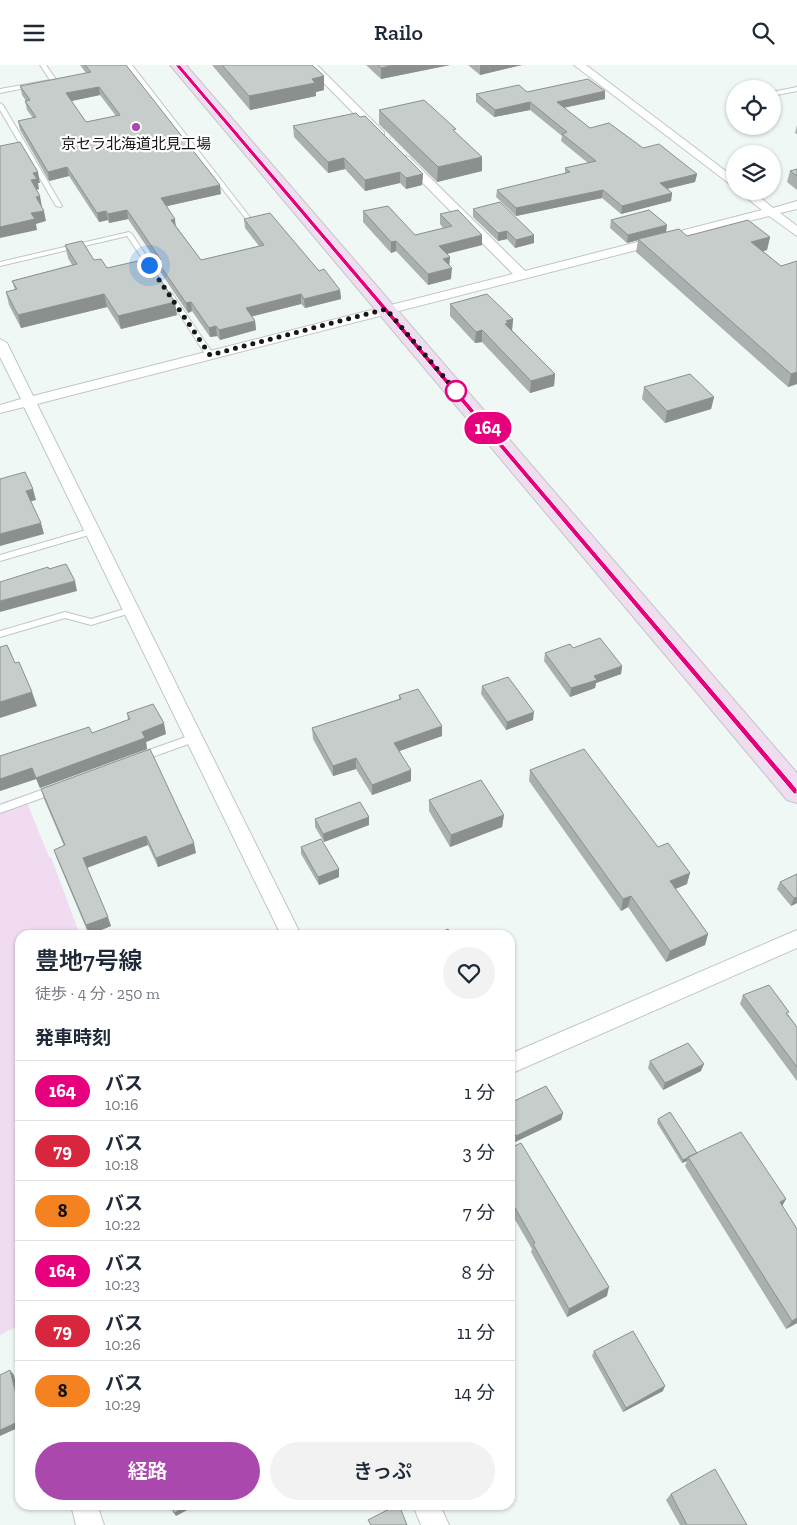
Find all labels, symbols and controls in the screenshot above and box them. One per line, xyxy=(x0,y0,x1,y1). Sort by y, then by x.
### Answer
icon: menu xyxy=(20,19,48,47)
text: Railo xyxy=(374,19,423,46)
icon: search xyxy=(749,19,777,47)
map controls xyxy=(726,80,781,200)
button: locate xyxy=(726,80,781,135)
marker: 京セラ北海道北見工場 xyxy=(130,121,142,133)
place label: 京セラ北海道北見工場 xyxy=(61,135,211,153)
button: layers xyxy=(726,145,781,200)
your location xyxy=(137,253,162,278)
unlabelled marker xyxy=(445,380,467,402)
line badge: 164 xyxy=(459,412,517,444)
text: 164 xyxy=(474,417,502,439)
text: 豊地7号線 xyxy=(35,946,143,975)
button: heart xyxy=(443,947,495,999)
text: 徒歩 · 4 分 · 250 m xyxy=(35,984,160,1003)
text: 発車時刻 xyxy=(35,1026,111,1049)
text: バス xyxy=(105,1072,143,1095)
text: 164 xyxy=(49,1080,76,1102)
text: 1 分 xyxy=(464,1081,495,1104)
text: 10:16 xyxy=(105,1095,139,1114)
text: バス xyxy=(105,1132,143,1155)
text: 79 xyxy=(53,1140,72,1162)
text: 3 分 xyxy=(462,1141,495,1164)
text: 10:18 xyxy=(105,1155,139,1174)
text: バス xyxy=(105,1192,143,1215)
text: 8 xyxy=(58,1200,67,1222)
text: 7 分 xyxy=(463,1201,495,1224)
text: 10:22 xyxy=(105,1215,140,1234)
text: バス xyxy=(105,1252,143,1275)
text: 164 xyxy=(49,1260,76,1282)
text: 8 分 xyxy=(461,1261,495,1284)
text: 10:23 xyxy=(105,1275,140,1294)
text: バス xyxy=(105,1312,143,1335)
text: 79 xyxy=(53,1320,72,1342)
text: 11 分 xyxy=(457,1321,495,1344)
text: 10:26 xyxy=(105,1335,141,1354)
text: バス xyxy=(105,1372,143,1395)
text: 8 xyxy=(58,1380,67,1402)
text: 14 分 xyxy=(454,1381,495,1404)
text: 10:29 xyxy=(105,1395,141,1414)
button: 経路 xyxy=(35,1442,260,1500)
button: きっぷ xyxy=(270,1442,495,1500)

